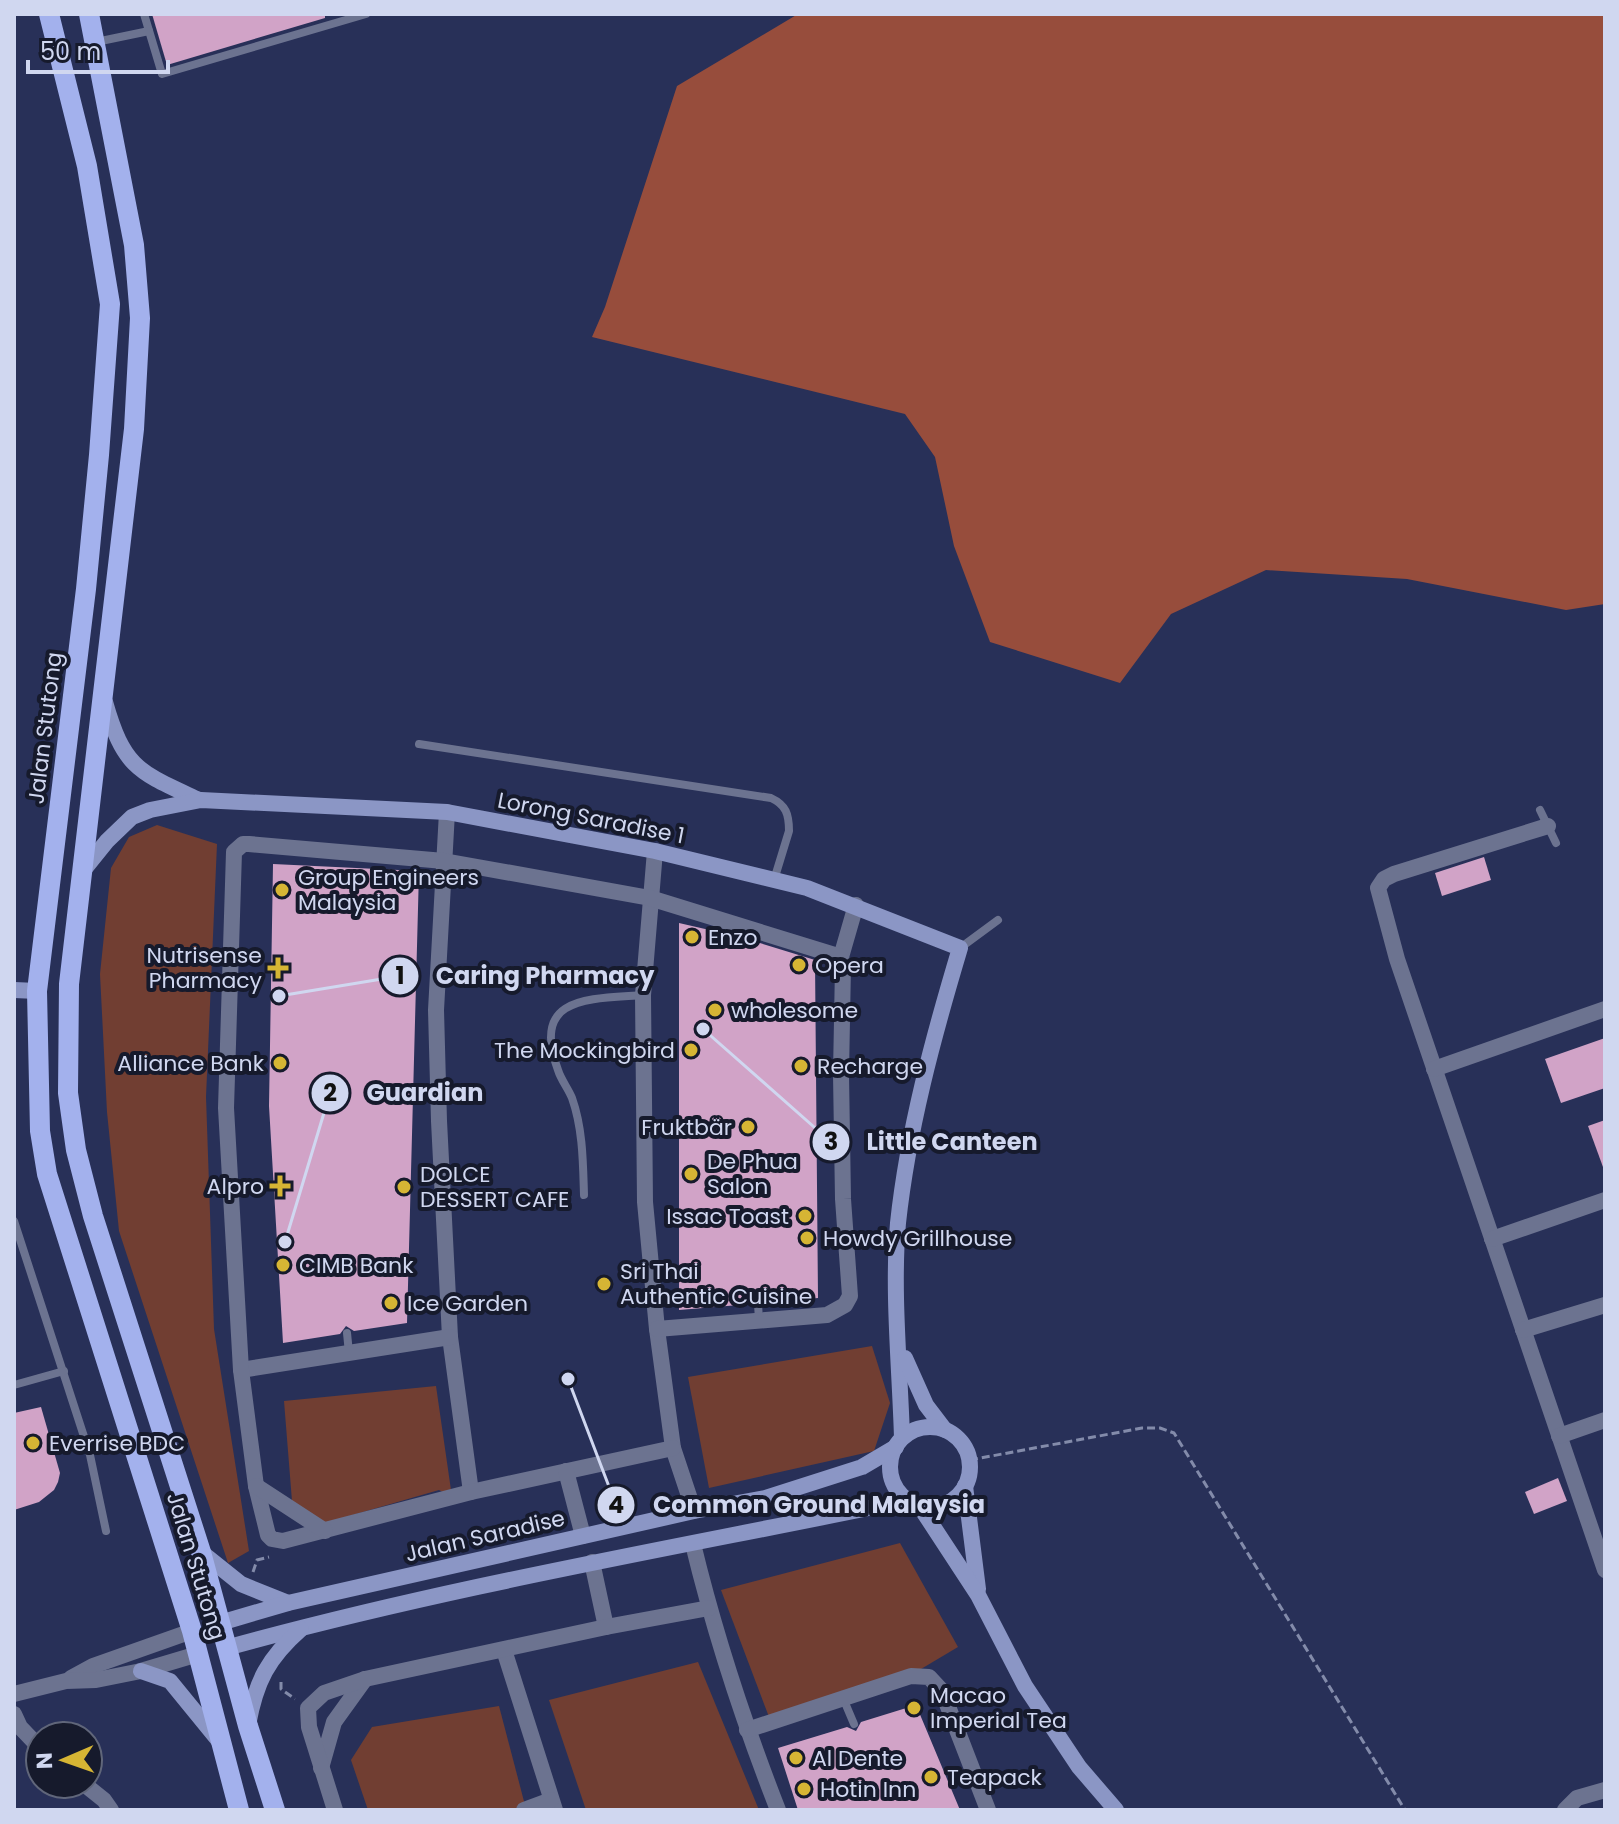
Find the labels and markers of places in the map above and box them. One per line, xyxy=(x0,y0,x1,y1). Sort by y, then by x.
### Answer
place label: Group Engineers Malaysia xyxy=(298,862,479,918)
marker: Group Engineers Malaysia xyxy=(273,881,291,899)
place label: Enzo xyxy=(708,922,757,953)
marker: Enzo xyxy=(683,928,701,946)
place label: Nutrisense Pharmacy xyxy=(146,940,263,996)
place label: Opera xyxy=(815,950,884,981)
callout: Caring Pharmacy xyxy=(380,952,671,1000)
marker: Opera xyxy=(790,956,808,974)
marker: Nutrisense Pharmacy xyxy=(269,959,287,977)
place label: wholesome xyxy=(731,995,858,1026)
marker: wholesome xyxy=(706,1001,724,1019)
place label: The Mockingbird xyxy=(494,1035,675,1066)
marker: The Mockingbird xyxy=(682,1041,700,1059)
place label: Alliance Bank xyxy=(117,1048,265,1079)
place label: Recharge xyxy=(817,1051,923,1082)
marker: Alliance Bank xyxy=(271,1054,289,1072)
marker: Recharge xyxy=(792,1057,810,1075)
callout: Guardian xyxy=(310,1069,499,1117)
place label: Fruktbär xyxy=(641,1112,732,1143)
marker: Fruktbär xyxy=(739,1118,757,1136)
callout: Little Canteen xyxy=(811,1118,1054,1166)
place label: De Phua Salon xyxy=(707,1146,798,1202)
place label: DOLCE DESSERT CAFE xyxy=(420,1159,569,1215)
marker: De Phua Salon xyxy=(682,1165,700,1183)
place label: Alpro xyxy=(207,1171,264,1202)
marker: Alpro xyxy=(271,1177,289,1195)
marker: DOLCE DESSERT CAFE xyxy=(395,1178,413,1196)
place label: Issac Toast xyxy=(666,1201,789,1232)
marker: Issac Toast xyxy=(796,1207,814,1225)
place label: Howdy Grillhouse xyxy=(823,1223,1012,1254)
marker: Howdy Grillhouse xyxy=(798,1229,816,1247)
place label: CIMB Bank xyxy=(299,1250,414,1281)
marker: CIMB Bank xyxy=(274,1256,292,1274)
place label: Sri Thai Authentic Cuisine xyxy=(620,1256,812,1312)
marker: Sri Thai Authentic Cuisine xyxy=(595,1275,613,1293)
place label: Ice Garden xyxy=(407,1288,528,1319)
marker: Ice Garden xyxy=(382,1294,400,1312)
place label: Everrise BDC xyxy=(49,1428,185,1459)
marker: Everrise BDC xyxy=(24,1434,42,1452)
callout: Common Ground Malaysia xyxy=(596,1481,1001,1529)
place label: Macao Imperial Tea xyxy=(930,1680,1067,1736)
marker: Macao Imperial Tea xyxy=(905,1699,923,1717)
place label: Al Dente xyxy=(812,1743,903,1774)
marker: Al Dente xyxy=(787,1749,805,1767)
place label: Teapack xyxy=(947,1762,1043,1793)
marker: Teapack xyxy=(922,1768,940,1786)
place label: Hotin Inn xyxy=(820,1774,916,1805)
marker: Hotin Inn xyxy=(795,1780,813,1798)

